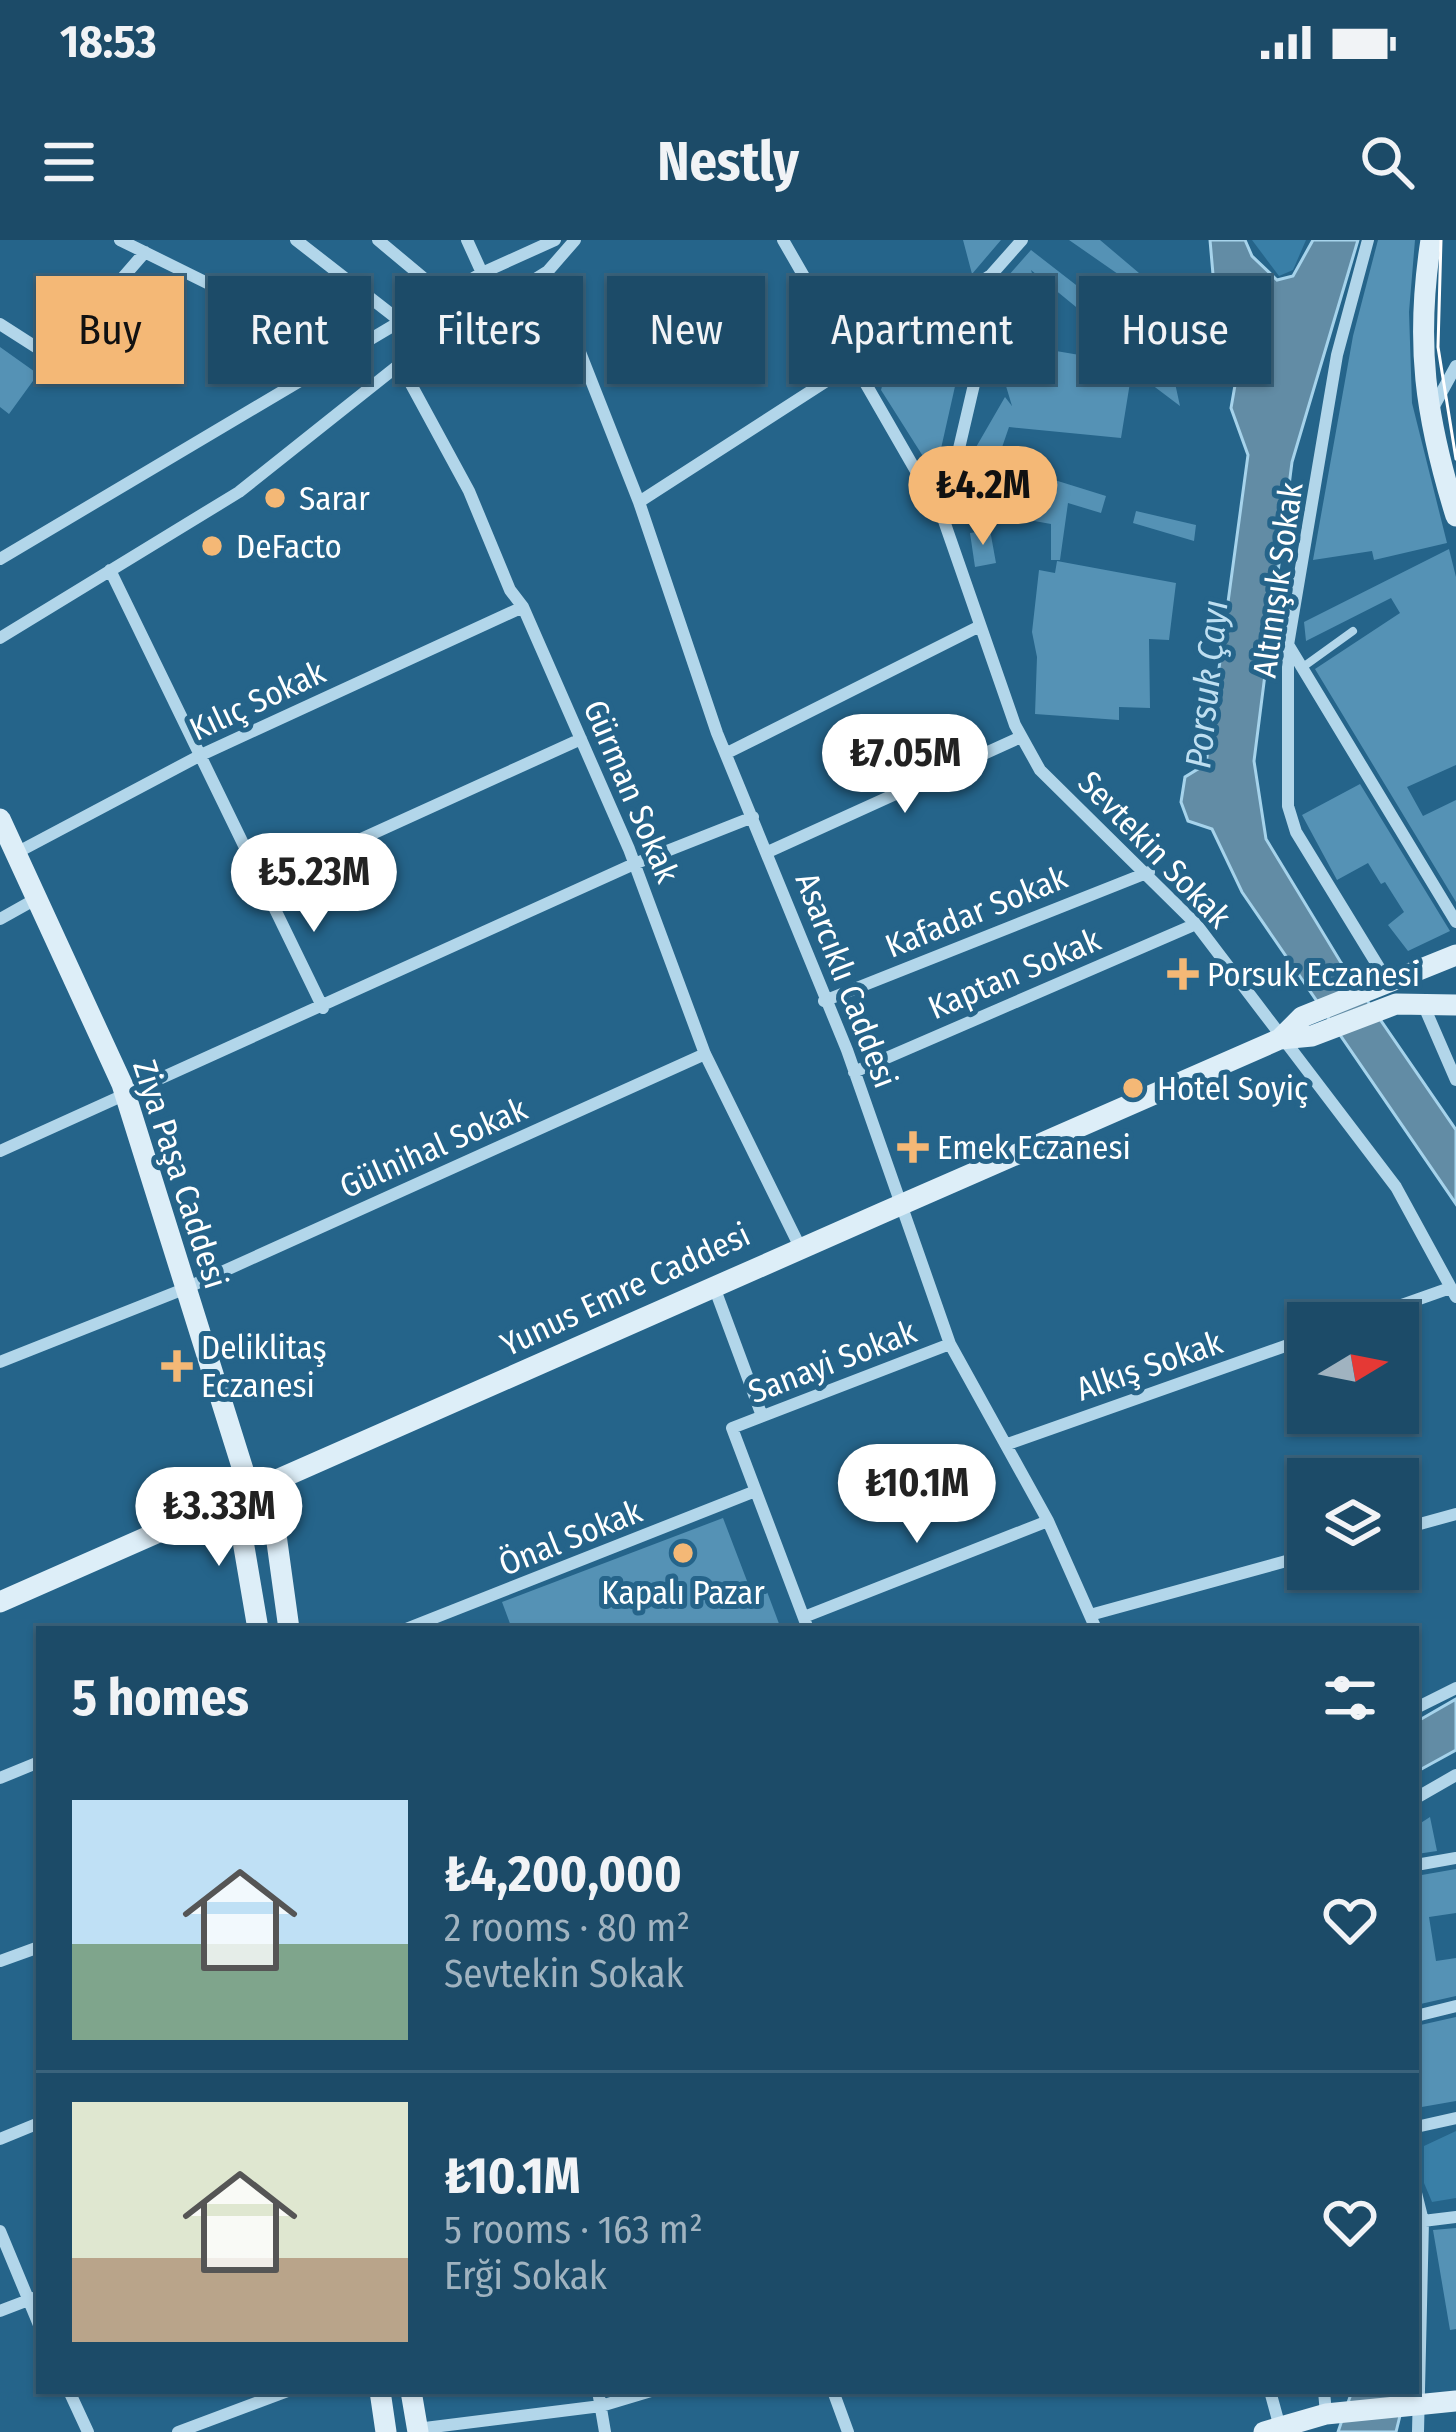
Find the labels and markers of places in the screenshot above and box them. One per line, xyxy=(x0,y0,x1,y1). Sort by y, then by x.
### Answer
pin: ₺4.2M xyxy=(899,446,1067,548)
place label: Sarar xyxy=(299,479,370,519)
marker: Sarar xyxy=(262,485,288,511)
place label: DeFacto xyxy=(236,527,342,567)
marker: DeFacto xyxy=(199,533,225,559)
pin: ₺7.05M xyxy=(807,714,1003,816)
pin: ₺5.23M xyxy=(216,833,412,935)
place label: Porsuk Eczanesi xyxy=(1207,955,1420,995)
marker: Porsuk Eczanesi xyxy=(1170,961,1196,987)
place label: Hotel Soyiç xyxy=(1157,1069,1308,1109)
marker: Hotel Soyiç xyxy=(1120,1075,1146,1101)
place label: Emek Eczanesi xyxy=(937,1128,1131,1168)
marker: Emek Eczanesi xyxy=(900,1134,926,1160)
place label: Deliklitaş Eczanesi xyxy=(201,1328,327,1406)
marker: Deliklitaş Eczanesi xyxy=(164,1353,190,1379)
pin: ₺10.1M xyxy=(819,1444,1015,1546)
pin: ₺3.33M xyxy=(121,1467,317,1569)
marker: Kapalı Pazar xyxy=(670,1540,696,1566)
place label: Kapalı Pazar xyxy=(601,1573,765,1613)

